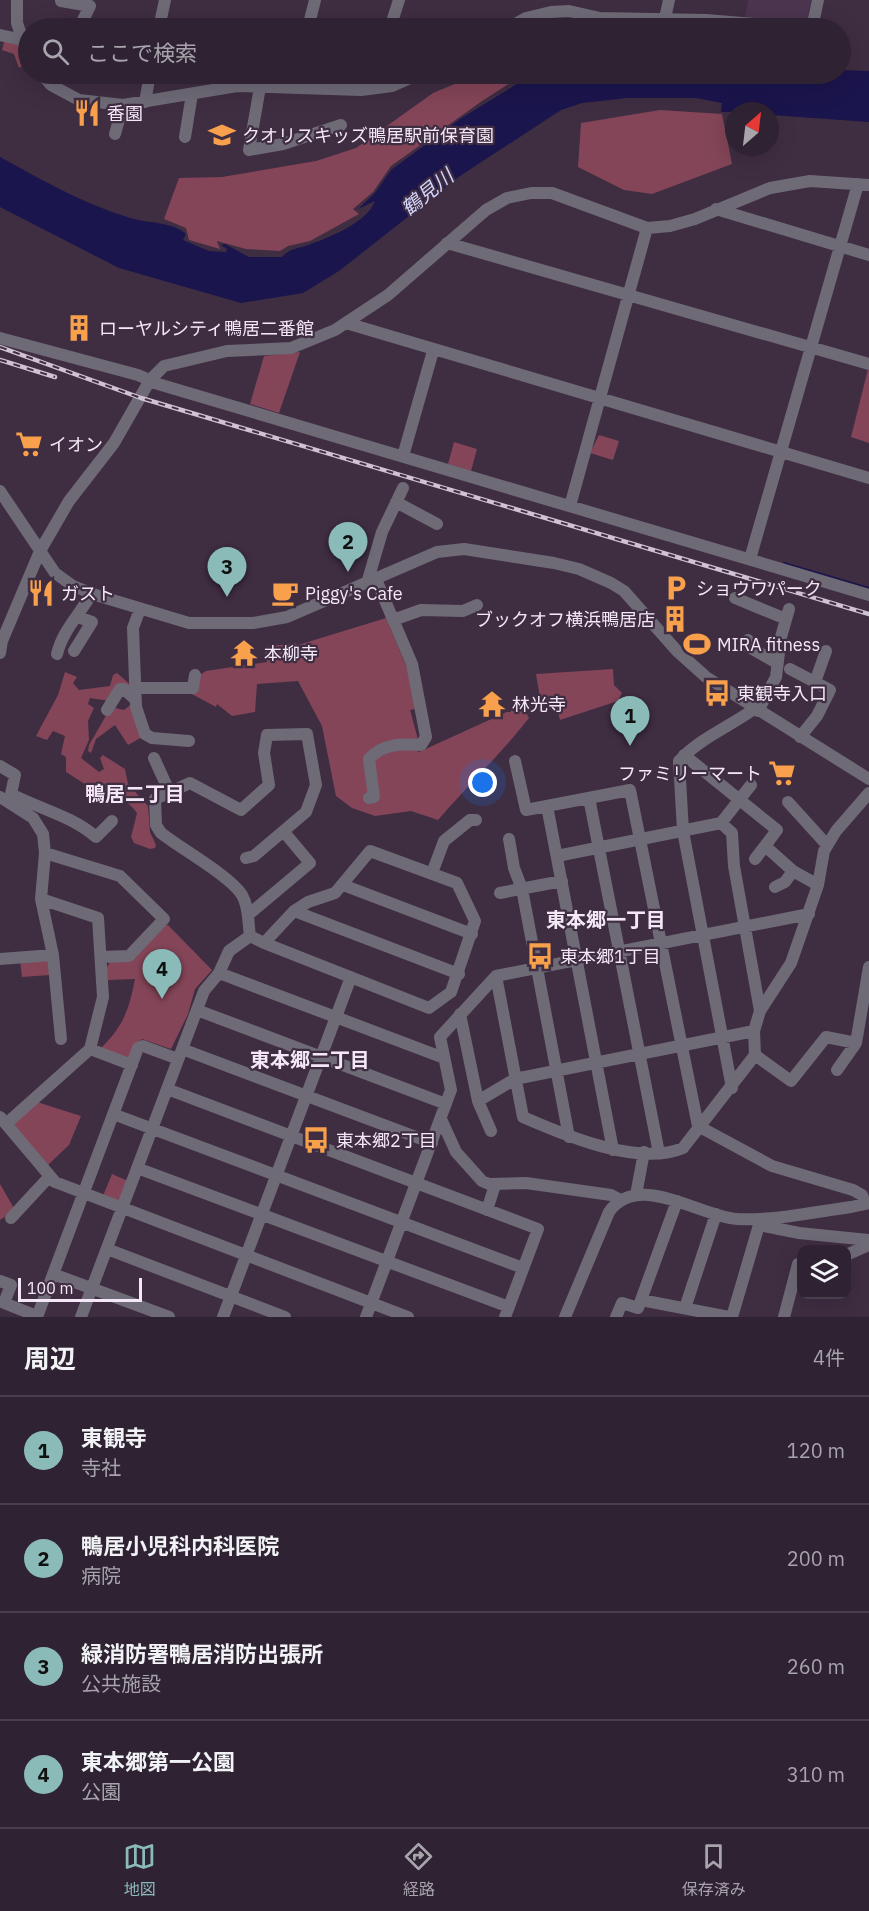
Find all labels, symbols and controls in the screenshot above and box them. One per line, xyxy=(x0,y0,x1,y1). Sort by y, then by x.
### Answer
search box xyxy=(18,18,851,84)
icon: search xyxy=(39,35,72,68)
text: ここで検索 xyxy=(87,38,197,67)
restaurant icon: 香園 xyxy=(72,98,102,128)
place label: 香園 xyxy=(107,102,143,125)
north arrow xyxy=(725,102,779,156)
school or university icon: クオリスキッズ鴨居駅前保育園 xyxy=(207,120,237,150)
place label: クオリスキッズ鴨居駅前保育園 xyxy=(242,124,494,147)
water label: 鶴見川 xyxy=(395,161,460,221)
building icon: ローヤルシティ鴨居二番館 xyxy=(64,313,94,343)
place label: ローヤルシティ鴨居二番館 xyxy=(99,317,314,340)
supermarket icon: イオン xyxy=(14,429,44,459)
place label: イオン xyxy=(49,433,103,456)
pin: 2 xyxy=(328,522,368,572)
pin: 3 xyxy=(208,548,246,597)
parking icon: ショウワパーク xyxy=(661,573,691,603)
place label: ショウワパーク xyxy=(696,577,822,600)
restaurant icon: ガスト xyxy=(26,578,56,608)
cafe icon: Piggy's Cafe xyxy=(270,578,300,608)
place label: ガスト xyxy=(61,582,115,605)
place label: Piggy's Cafe xyxy=(305,582,403,605)
building icon: ブックオフ横浜鴨居店 xyxy=(660,604,690,634)
place label: ブックオフ横浜鴨居店 xyxy=(475,608,655,631)
sports icon: MIRA fitness xyxy=(682,629,712,659)
place label: MIRA fitness xyxy=(717,633,820,656)
temple icon: 本柳寺 xyxy=(229,638,259,668)
place label: 本柳寺 xyxy=(264,642,318,665)
bus stop icon: 東観寺入口 xyxy=(702,678,732,708)
place label: 東観寺入口 xyxy=(737,682,827,705)
temple icon: 林光寺 xyxy=(477,689,507,719)
place label: 林光寺 xyxy=(512,693,566,716)
pin: 1 xyxy=(610,696,650,746)
supermarket icon: ファミリーマート xyxy=(767,758,797,788)
place label: ファミリーマート xyxy=(618,762,762,785)
your location xyxy=(468,768,497,797)
district label: 鴨居二丁目 xyxy=(85,780,185,807)
district label: 東本郷一丁目 xyxy=(546,906,666,933)
bus stop icon: 東本郷1丁目 xyxy=(525,941,555,971)
place label: 東本郷1丁目 xyxy=(560,945,661,968)
pin: 4 xyxy=(142,950,182,999)
district label: 東本郷二丁目 xyxy=(250,1046,370,1073)
bus stop icon: 東本郷2丁目 xyxy=(301,1125,331,1155)
place label: 東本郷2丁目 xyxy=(336,1129,437,1152)
map controls xyxy=(797,1245,851,1299)
button: layers xyxy=(797,1245,851,1299)
scale bar xyxy=(18,1275,142,1302)
text: 100 m xyxy=(27,1278,74,1298)
text: 周辺 xyxy=(24,1341,76,1375)
text: 4件 xyxy=(813,1344,845,1371)
text: 東観寺 xyxy=(81,1423,147,1452)
text: 1 xyxy=(38,1437,50,1464)
text: 120 m xyxy=(787,1437,845,1464)
text: 寺社 xyxy=(81,1454,121,1481)
text: 鴨居小児科内科医院 xyxy=(81,1531,279,1560)
text: 2 xyxy=(38,1545,50,1572)
text: 200 m xyxy=(787,1545,845,1572)
text: 病院 xyxy=(81,1562,121,1589)
text: 緑消防署鴨居消防出張所 xyxy=(81,1639,323,1668)
text: 3 xyxy=(38,1653,50,1680)
text: 260 m xyxy=(787,1653,845,1680)
text: 公共施設 xyxy=(81,1670,161,1697)
text: 東本郷第一公園 xyxy=(81,1747,235,1776)
text: 4 xyxy=(38,1761,50,1788)
text: 310 m xyxy=(787,1761,845,1788)
text: 公園 xyxy=(81,1778,121,1805)
tab: 地図 xyxy=(123,1840,156,1900)
tab: 経路 xyxy=(402,1840,435,1900)
tab: 保存済み xyxy=(682,1840,746,1900)

